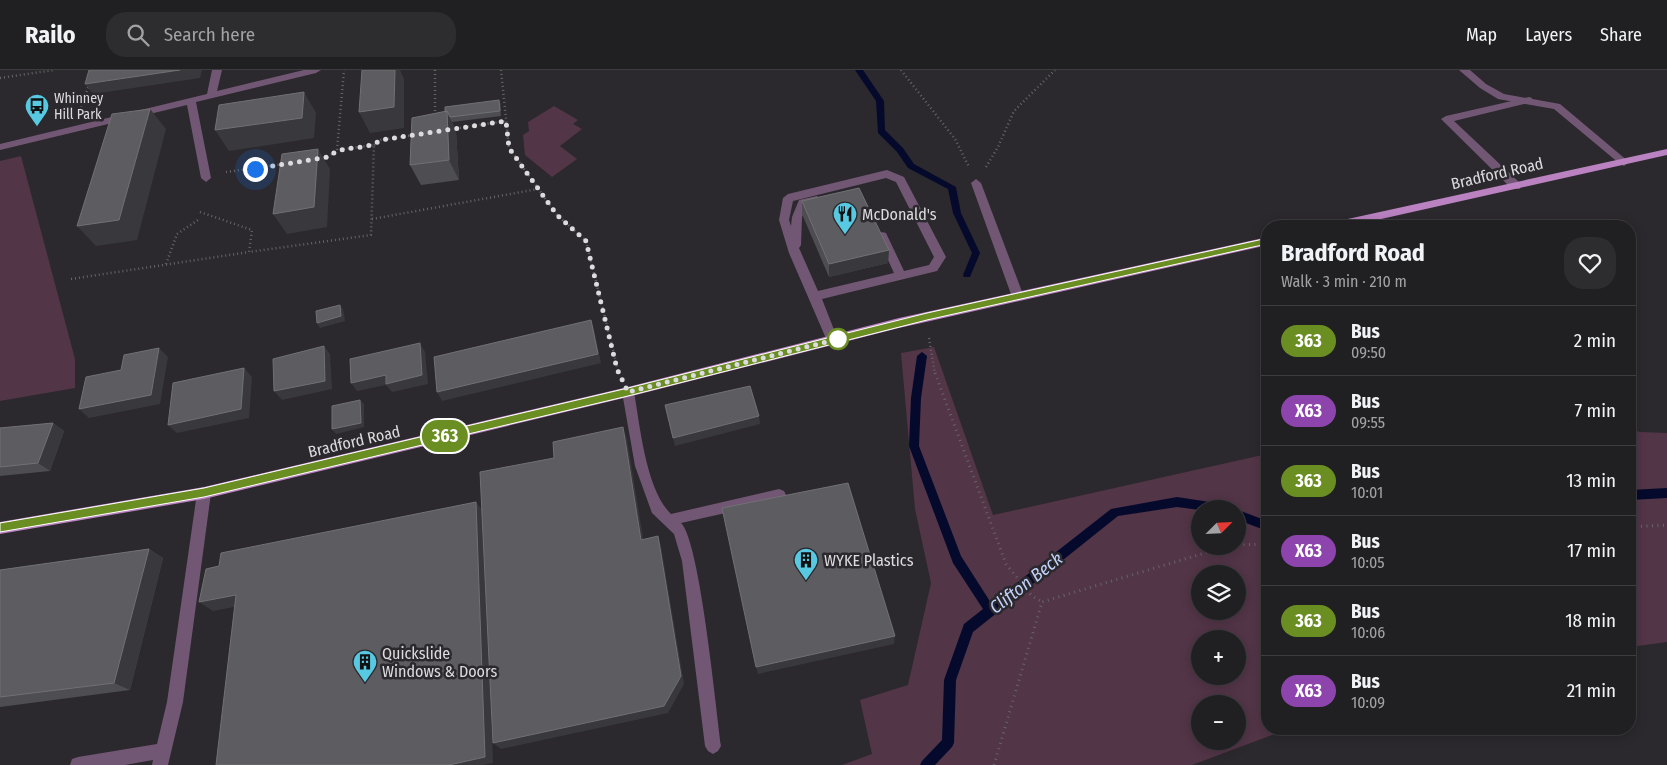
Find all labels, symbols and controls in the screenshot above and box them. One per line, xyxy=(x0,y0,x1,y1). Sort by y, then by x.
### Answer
search box xyxy=(106,12,456,57)
text: Railo xyxy=(25,21,76,49)
icon: search xyxy=(124,21,152,49)
text: Search here xyxy=(164,23,255,46)
text: Map xyxy=(1466,24,1497,46)
text: Layers xyxy=(1525,24,1572,46)
text: Share xyxy=(1600,24,1642,46)
place label: Whinney Hill Park xyxy=(54,90,104,123)
bus stop icon: Whinney Hill Park xyxy=(24,93,50,127)
street label: Bradford Road xyxy=(1449,154,1545,193)
your location xyxy=(243,157,268,182)
restaurant icon: McDonald's xyxy=(832,201,858,235)
place label: McDonald's xyxy=(862,205,937,224)
button: heart xyxy=(1564,237,1616,289)
text: Bradford Road xyxy=(1281,239,1425,267)
text: Walk · 3 min · 210 m xyxy=(1281,272,1407,291)
text: Bus xyxy=(1351,320,1380,343)
unlabelled marker xyxy=(827,328,849,350)
text: 2 min xyxy=(1574,329,1616,352)
text: 363 xyxy=(1295,330,1322,352)
text: 09:50 xyxy=(1351,343,1386,362)
text: Bus xyxy=(1351,390,1380,413)
text: 7 min xyxy=(1574,399,1616,422)
text: X63 xyxy=(1295,400,1322,422)
text: 09:55 xyxy=(1351,413,1385,432)
line badge: 363 xyxy=(416,420,474,452)
street label: Bradford Road xyxy=(306,422,402,461)
text: 363 xyxy=(432,425,458,447)
text: Bus xyxy=(1351,460,1380,483)
text: 13 min xyxy=(1566,469,1616,492)
text: 363 xyxy=(1295,470,1322,492)
text: 10:01 xyxy=(1351,483,1383,502)
north arrow xyxy=(1191,500,1246,555)
map controls xyxy=(1191,500,1246,750)
text: Bus xyxy=(1351,530,1380,553)
text: 17 min xyxy=(1567,539,1616,562)
text: X63 xyxy=(1295,540,1322,562)
building icon: WYKE Plastics xyxy=(793,547,819,581)
water label: Clifton Beck xyxy=(985,548,1067,618)
place label: WYKE Plastics xyxy=(824,551,914,570)
text: 10:05 xyxy=(1351,553,1385,572)
button: layers xyxy=(1191,565,1246,620)
text: Bus xyxy=(1351,600,1380,623)
text: 18 min xyxy=(1565,609,1616,632)
text: 363 xyxy=(1295,610,1322,632)
text: 10:06 xyxy=(1351,623,1385,642)
button: + xyxy=(1191,630,1246,685)
place label: Quickslide Windows & Doors xyxy=(382,644,497,681)
building icon: Quickslide Windows & Doors xyxy=(352,649,378,683)
text: Bus xyxy=(1351,670,1380,693)
text: 21 min xyxy=(1567,679,1616,702)
text: X63 xyxy=(1295,680,1322,702)
text: 10:09 xyxy=(1351,693,1385,712)
button: − xyxy=(1191,695,1246,750)

